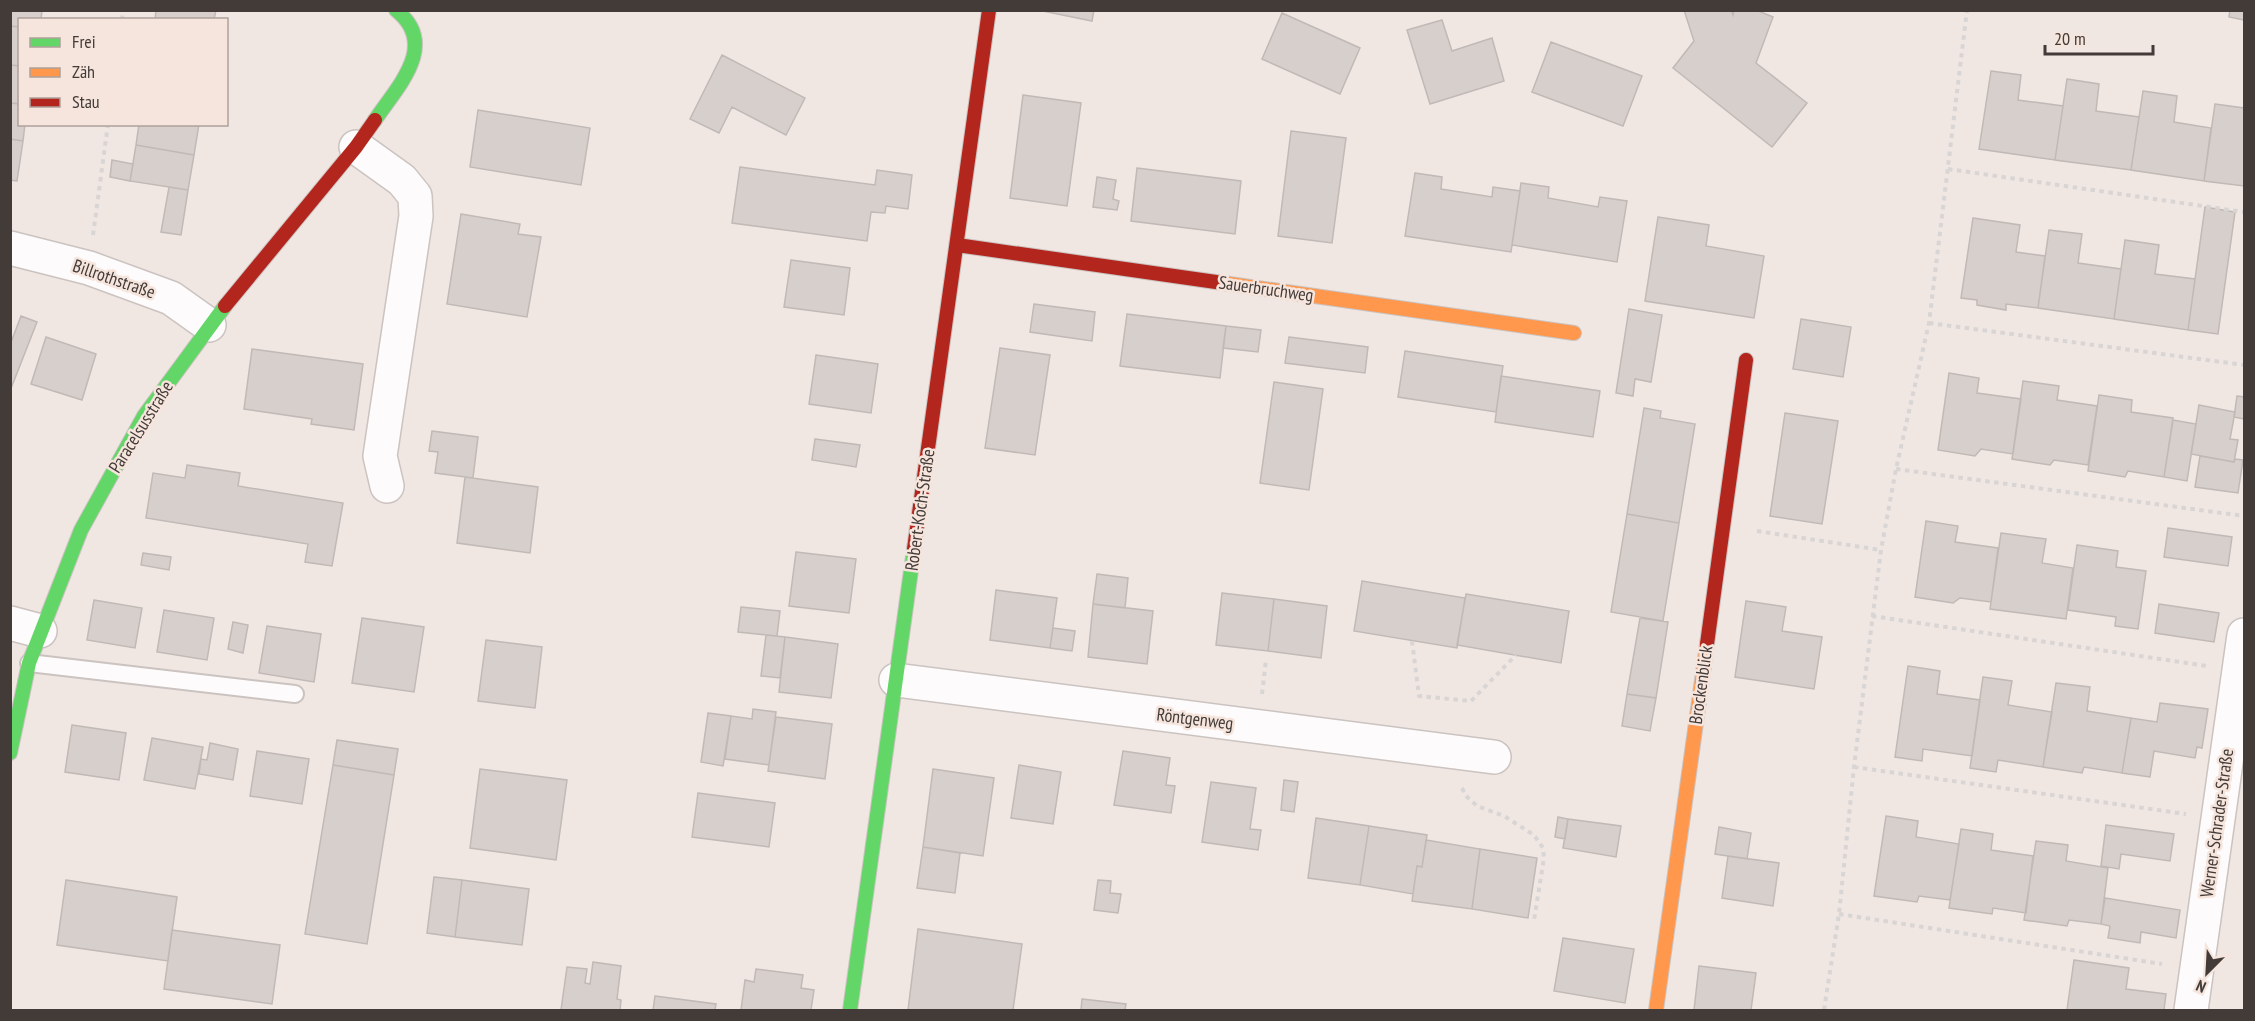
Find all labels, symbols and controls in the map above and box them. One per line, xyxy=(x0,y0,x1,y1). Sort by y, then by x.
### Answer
legend xyxy=(18,18,228,126)
scale bar xyxy=(2045,18,2153,56)
text: 20 m xyxy=(2054,27,2086,50)
text: Frei xyxy=(72,30,96,53)
text: Zäh xyxy=(72,60,95,83)
text: Stau xyxy=(72,90,100,113)
street label: Billrothstraße xyxy=(70,254,158,303)
street label: Sauerbruchweg xyxy=(1217,270,1315,307)
street label: Paracelsusstraße xyxy=(103,377,178,477)
street label: Robert-Koch-Straße xyxy=(900,448,939,572)
street label: Brockenblick xyxy=(1684,644,1717,726)
street label: Röntgenweg xyxy=(1155,702,1235,735)
street label: Werner-Schrader-Straße xyxy=(2195,747,2238,899)
north arrow xyxy=(2177,943,2237,1003)
text: N xyxy=(2193,976,2209,998)

